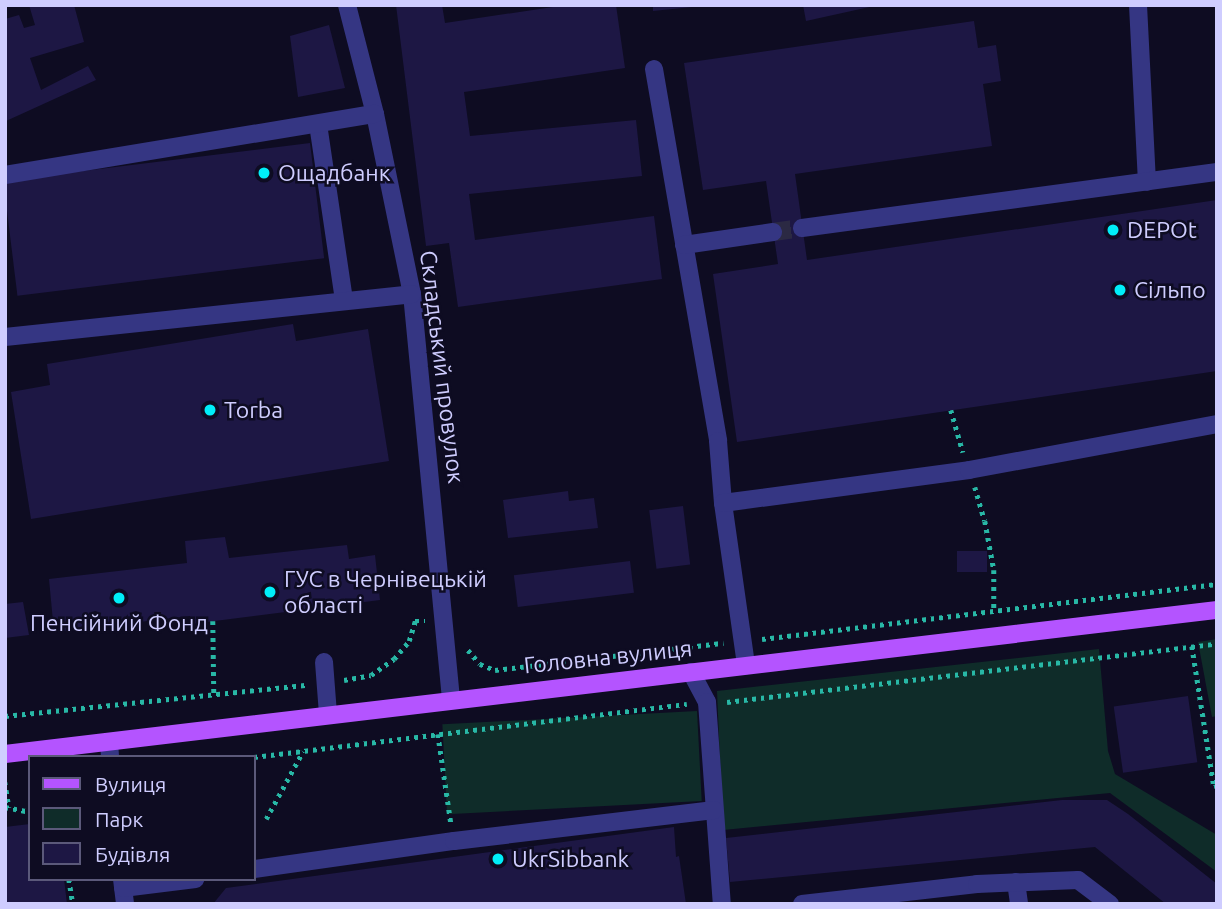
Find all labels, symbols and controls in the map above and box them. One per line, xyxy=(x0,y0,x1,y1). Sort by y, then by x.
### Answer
place label: Ощадбанк xyxy=(278,159,391,187)
marker: Ощадбанк xyxy=(256,165,272,181)
place label: DEPOt xyxy=(1127,216,1197,244)
marker: DEPOt xyxy=(1105,222,1121,238)
street label: Складський провулок xyxy=(414,249,470,485)
place label: Сільпо xyxy=(1134,276,1206,304)
marker: Сільпо xyxy=(1112,282,1128,298)
place label: Torba xyxy=(224,396,283,424)
marker: Torba xyxy=(202,402,218,418)
place label: ГУС в Чернівецькій області xyxy=(284,565,487,619)
marker: ГУС в Чернівецькій області xyxy=(262,584,278,600)
marker: Пенсійний Фонд xyxy=(111,590,127,606)
place label: Пенсійний Фонд xyxy=(30,609,208,637)
street label: Головна вулиця xyxy=(523,634,693,680)
legend xyxy=(28,755,256,881)
text: Вулиця xyxy=(95,772,166,796)
text: Парк xyxy=(95,807,143,831)
text: Будівля xyxy=(95,842,170,866)
place label: UkrSibbank xyxy=(512,845,629,873)
marker: UkrSibbank xyxy=(490,851,506,867)

